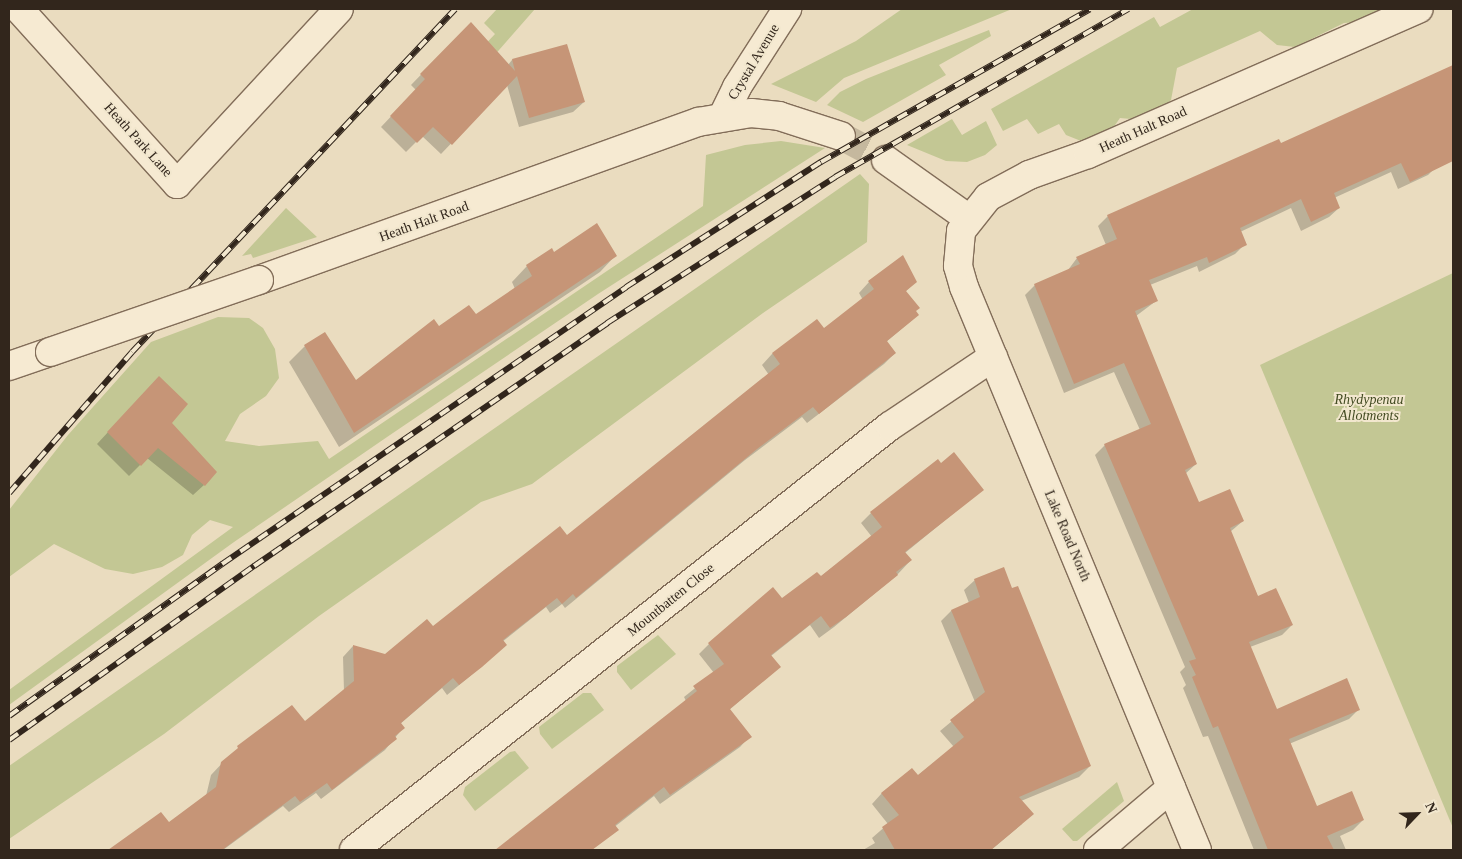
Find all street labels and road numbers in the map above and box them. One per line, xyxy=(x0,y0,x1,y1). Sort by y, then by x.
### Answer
street label: Crystal Avenue xyxy=(725,21,783,103)
street label: Heath Park Lane xyxy=(100,99,176,181)
street label: Heath Halt Road xyxy=(1097,103,1189,157)
street label: Heath Halt Road xyxy=(377,198,471,246)
street label: Lake Road North xyxy=(1040,488,1094,584)
street label: Mountbatten Close xyxy=(624,560,718,640)

